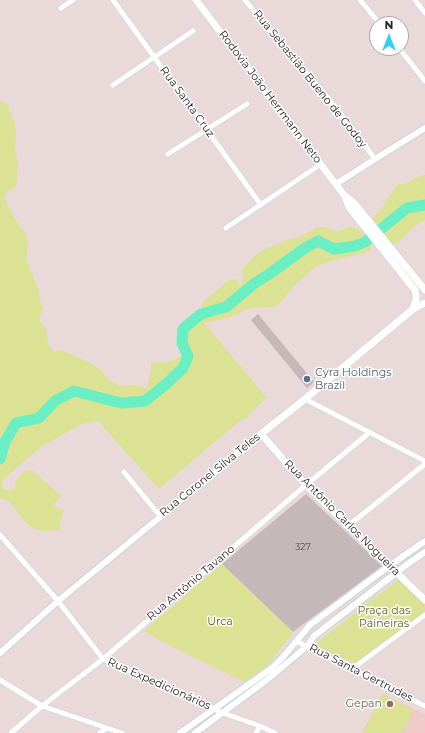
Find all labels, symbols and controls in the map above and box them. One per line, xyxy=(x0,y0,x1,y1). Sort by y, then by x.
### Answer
street label: Rua Sebastião Bueno de Godoy xyxy=(250,8,370,150)
north arrow xyxy=(369,16,409,56)
text: N xyxy=(385,18,393,32)
street label: Rodovia João Herrmann Neto xyxy=(216,28,324,166)
street label: Rua Santa Cruz xyxy=(157,64,217,140)
place label: Cyra Holdings Brazil xyxy=(315,366,392,392)
marker: Cyra Holdings Brazil xyxy=(302,374,312,384)
street label: Rua Coronel Silva Teles xyxy=(157,430,263,520)
street label: Rua Antônio Carlos Nogueira xyxy=(281,457,403,579)
street label: Rua Antônio Tavano xyxy=(145,542,237,624)
house number: 327 xyxy=(295,542,311,552)
park label: Praça das Paineiras xyxy=(358,604,410,630)
park label: Urca xyxy=(207,615,233,629)
street label: Rua Santa Gertrudes xyxy=(307,641,415,705)
street label: Rua Expedicionários xyxy=(105,655,213,713)
place label: Gepan xyxy=(346,697,382,711)
marker: Gepan xyxy=(385,699,395,709)

